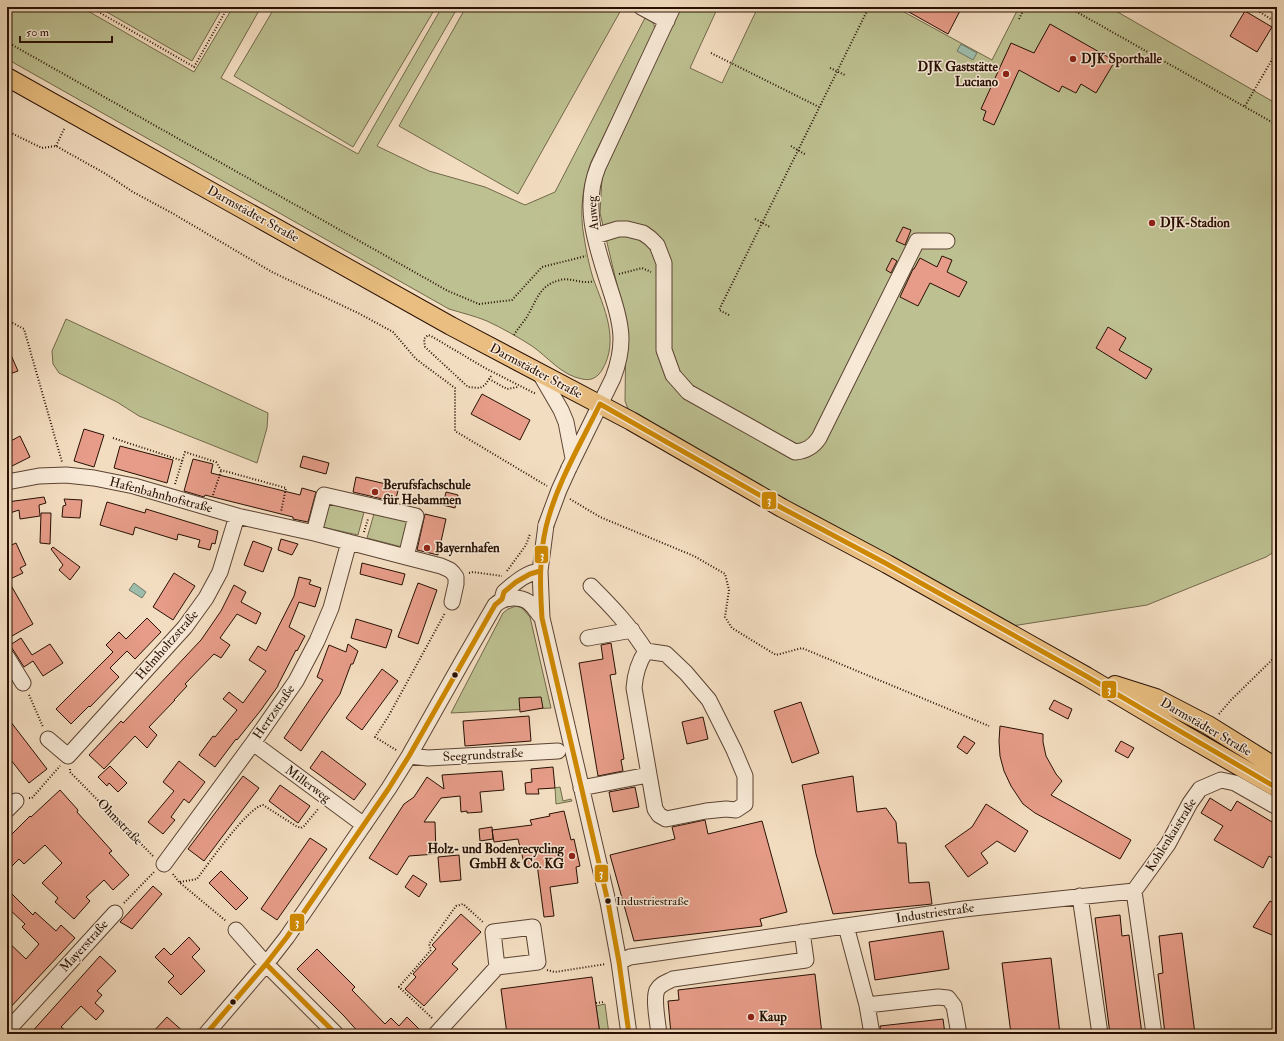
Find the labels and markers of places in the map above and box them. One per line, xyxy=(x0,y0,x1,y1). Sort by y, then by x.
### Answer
place label: DJK Sporthalle xyxy=(1081,51,1162,68)
marker: DJK Sporthalle xyxy=(1068,54,1078,64)
place label: DJK Gaststätte Luciano xyxy=(918,59,999,90)
marker: DJK Gaststätte Luciano xyxy=(1001,69,1011,79)
place label: DJK-Stadion xyxy=(1160,215,1230,232)
marker: DJK-Stadion xyxy=(1147,218,1157,228)
place label: Berufsfachschule für Hebammen xyxy=(383,477,471,508)
marker: Berufsfachschule für Hebammen xyxy=(370,487,380,497)
place label: Bayernhafen xyxy=(435,540,500,557)
marker: Bayernhafen xyxy=(422,543,432,553)
unlabelled marker xyxy=(450,670,460,680)
place label: Holz- und Bodenrecycling GmbH & Co. KG xyxy=(427,841,565,872)
marker: Holz- und Bodenrecycling GmbH & Co. KG xyxy=(567,851,577,861)
place label: Industriestraße xyxy=(616,894,689,909)
marker: Industriestraße xyxy=(603,896,613,906)
unlabelled marker xyxy=(228,997,238,1007)
place label: Kaup xyxy=(759,1009,787,1026)
marker: Kaup xyxy=(746,1012,756,1022)

